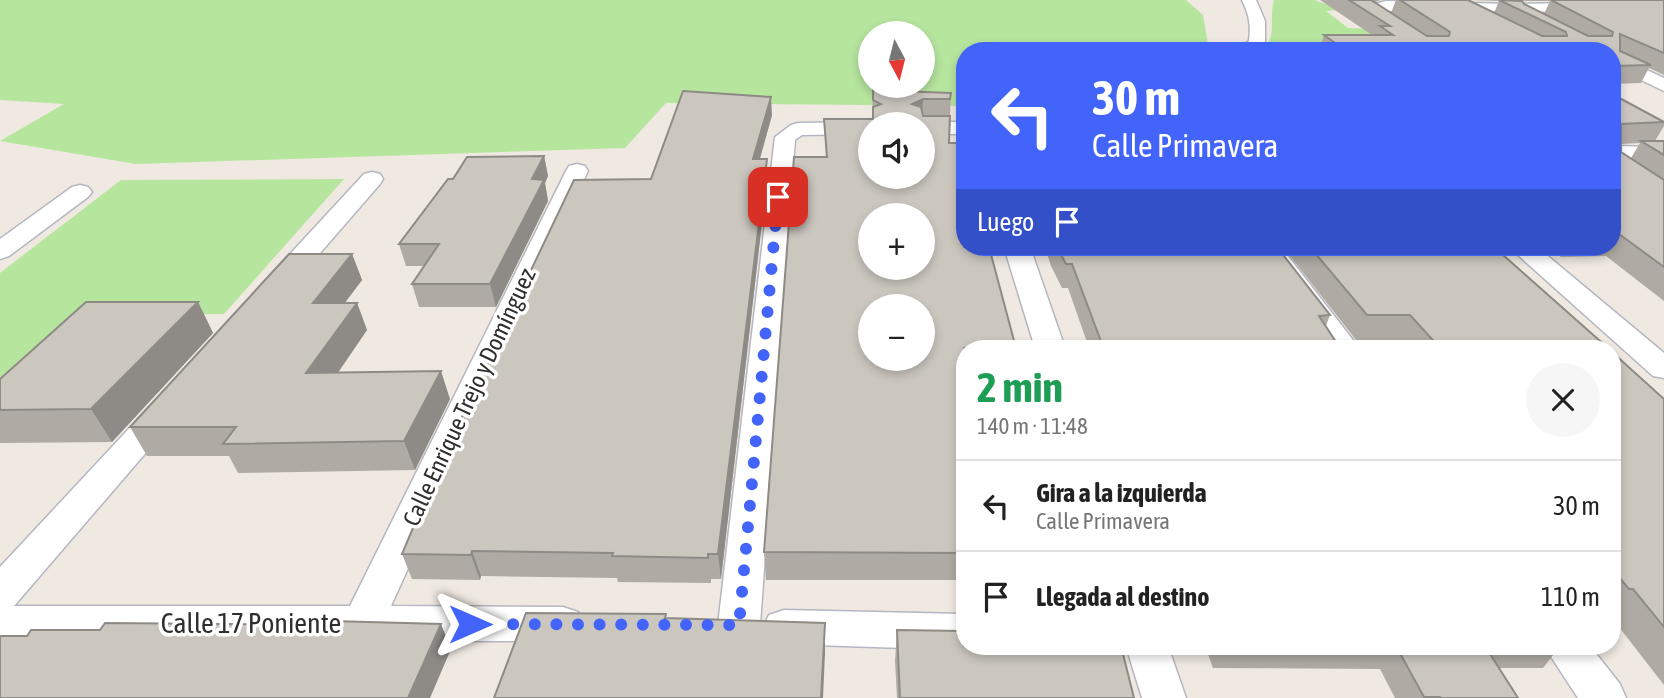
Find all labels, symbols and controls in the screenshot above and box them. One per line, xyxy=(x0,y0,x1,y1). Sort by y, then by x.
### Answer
north arrow xyxy=(858,21,934,98)
map controls xyxy=(858,21,935,371)
text: 30 m xyxy=(1092,69,1180,125)
icon: left xyxy=(977,70,1068,161)
button: sound xyxy=(858,112,935,189)
text: Calle Primavera xyxy=(1092,127,1278,164)
pin xyxy=(748,167,808,227)
icon: arrive xyxy=(759,178,797,216)
button: + xyxy=(858,203,935,280)
icon: arrive xyxy=(1048,203,1086,241)
text: Luego xyxy=(977,207,1034,237)
street label: Calle Enrique Trejo y Domínguez xyxy=(397,264,541,530)
button: − xyxy=(858,294,935,371)
text: 2 min xyxy=(977,363,1063,411)
button: close xyxy=(1526,363,1600,437)
text: 140 m · 11:48 xyxy=(977,413,1088,439)
text: Gira a la izquierda xyxy=(1036,478,1207,508)
icon: left xyxy=(977,487,1015,525)
text: 30 m xyxy=(1553,491,1600,521)
text: Calle Primavera xyxy=(1036,508,1170,534)
icon: arrive xyxy=(977,578,1015,616)
text: Llegada al destino xyxy=(1036,582,1209,612)
text: 110 m xyxy=(1541,582,1600,612)
position arrow xyxy=(433,587,507,661)
street label: Calle 17 Poniente xyxy=(161,607,341,639)

